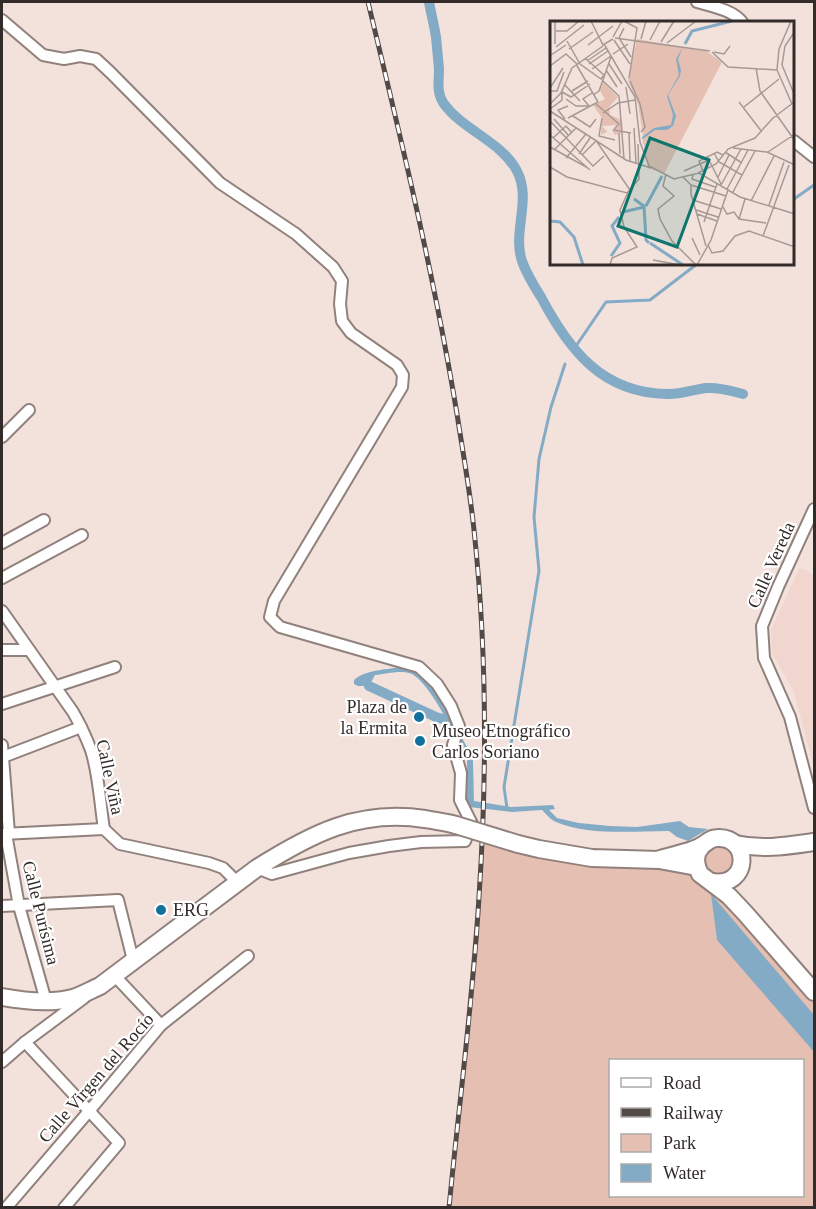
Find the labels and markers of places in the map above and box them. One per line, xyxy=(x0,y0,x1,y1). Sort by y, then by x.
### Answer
place label: Plaza de la Ermita xyxy=(341,697,407,738)
marker: Plaza de la Ermita xyxy=(412,710,426,724)
place label: Museo Etnográfico Carlos Soriano xyxy=(432,721,570,762)
marker: Museo Etnográfico Carlos Soriano xyxy=(413,734,427,748)
place label: ERG xyxy=(173,900,209,920)
marker: ERG xyxy=(154,903,168,917)

